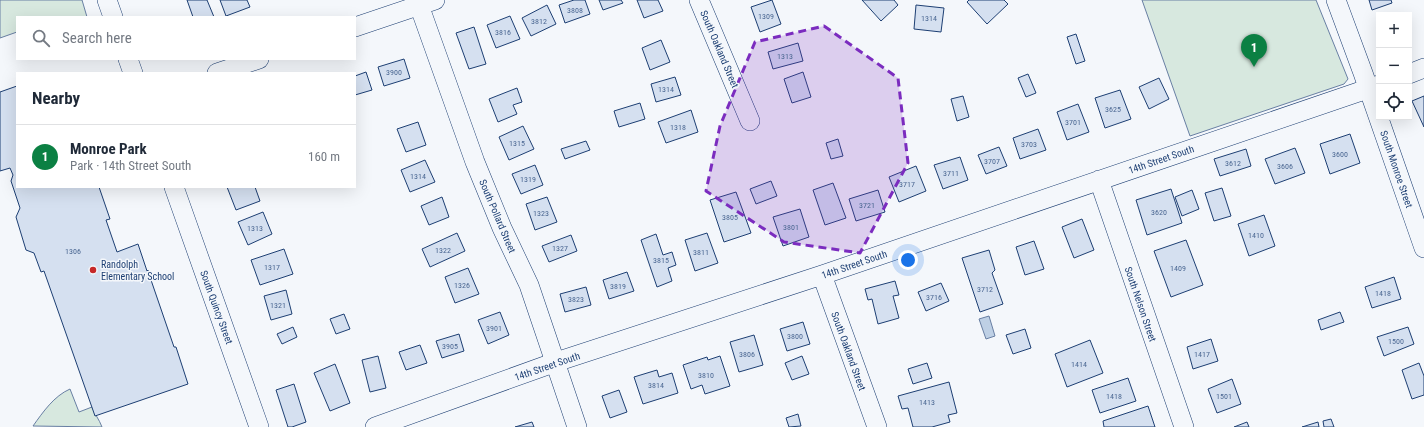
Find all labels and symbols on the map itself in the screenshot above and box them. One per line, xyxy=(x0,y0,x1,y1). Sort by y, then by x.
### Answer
house number: 3808 xyxy=(567,6,583,15)
street label: South Oakland Street xyxy=(698,9,741,90)
house number: 1309 xyxy=(758,12,774,21)
house number: 1314 xyxy=(921,14,937,23)
house number: 3812 xyxy=(531,17,547,26)
house number: 3816 xyxy=(495,28,511,37)
pin: 1 xyxy=(1241,34,1267,67)
house number: 1313 xyxy=(777,52,793,61)
house number: 3900 xyxy=(386,68,402,77)
house number: 1314 xyxy=(658,85,674,94)
house number: 3625 xyxy=(1105,105,1121,114)
house number: 3701 xyxy=(1065,118,1081,127)
house number: 1318 xyxy=(670,123,686,132)
street label: South Monroe Street xyxy=(1378,129,1415,209)
house number: 1315 xyxy=(509,139,525,148)
house number: 3703 xyxy=(1021,140,1037,149)
street label: 14th Street South xyxy=(1127,143,1196,176)
house number: 3600 xyxy=(1332,150,1348,159)
house number: 3707 xyxy=(984,157,1000,166)
house number: 3612 xyxy=(1225,159,1241,168)
house number: 3606 xyxy=(1277,162,1293,171)
house number: 3711 xyxy=(943,169,959,178)
house number: 1314 xyxy=(410,172,426,181)
house number: 1319 xyxy=(520,175,536,184)
street label: South Pollard Street xyxy=(477,178,518,255)
house number: 3717 xyxy=(899,180,915,189)
house number: 3721 xyxy=(859,201,875,210)
house number: 3620 xyxy=(1151,208,1167,217)
house number: 1323 xyxy=(533,209,549,218)
house number: 3805 xyxy=(722,213,738,222)
house number: 3801 xyxy=(783,223,799,232)
house number: 1313 xyxy=(247,224,263,233)
house number: 1410 xyxy=(1248,231,1264,240)
house number: 1327 xyxy=(552,244,568,253)
house number: 1322 xyxy=(435,246,451,255)
house number: 1306 xyxy=(65,247,81,256)
house number: 3811 xyxy=(693,248,709,257)
street label: 14th Street South xyxy=(820,248,889,281)
your location xyxy=(898,250,918,270)
house number: 3815 xyxy=(653,256,669,265)
place label: Randolph Elementary School xyxy=(101,259,174,282)
house number: 1317 xyxy=(264,263,280,272)
house number: 1409 xyxy=(1170,264,1186,273)
marker: Randolph Elementary School xyxy=(88,265,98,275)
street label: South Nelson Street xyxy=(1123,265,1159,343)
street label: South Quincy Street xyxy=(198,269,235,346)
house number: 1326 xyxy=(454,281,470,290)
house number: 3819 xyxy=(610,282,626,291)
house number: 3712 xyxy=(977,285,993,294)
house number: 1418 xyxy=(1375,289,1391,298)
house number: 3716 xyxy=(926,293,942,302)
house number: 3823 xyxy=(568,295,584,304)
house number: 1321 xyxy=(270,301,286,310)
street label: South Oakland Street xyxy=(829,310,868,392)
house number: 3901 xyxy=(486,324,502,333)
house number: 3800 xyxy=(787,332,803,341)
house number: 1500 xyxy=(1388,337,1404,346)
house number: 3905 xyxy=(442,342,458,351)
street label: 14th Street South xyxy=(513,350,582,383)
house number: 3806 xyxy=(739,350,755,359)
house number: 1417 xyxy=(1194,350,1210,359)
house number: 1414 xyxy=(1071,360,1087,369)
house number: 3810 xyxy=(698,371,714,380)
house number: 3814 xyxy=(648,381,664,390)
house number: 1418 xyxy=(1106,392,1122,401)
house number: 1501 xyxy=(1216,392,1232,401)
house number: 1413 xyxy=(919,398,935,407)

